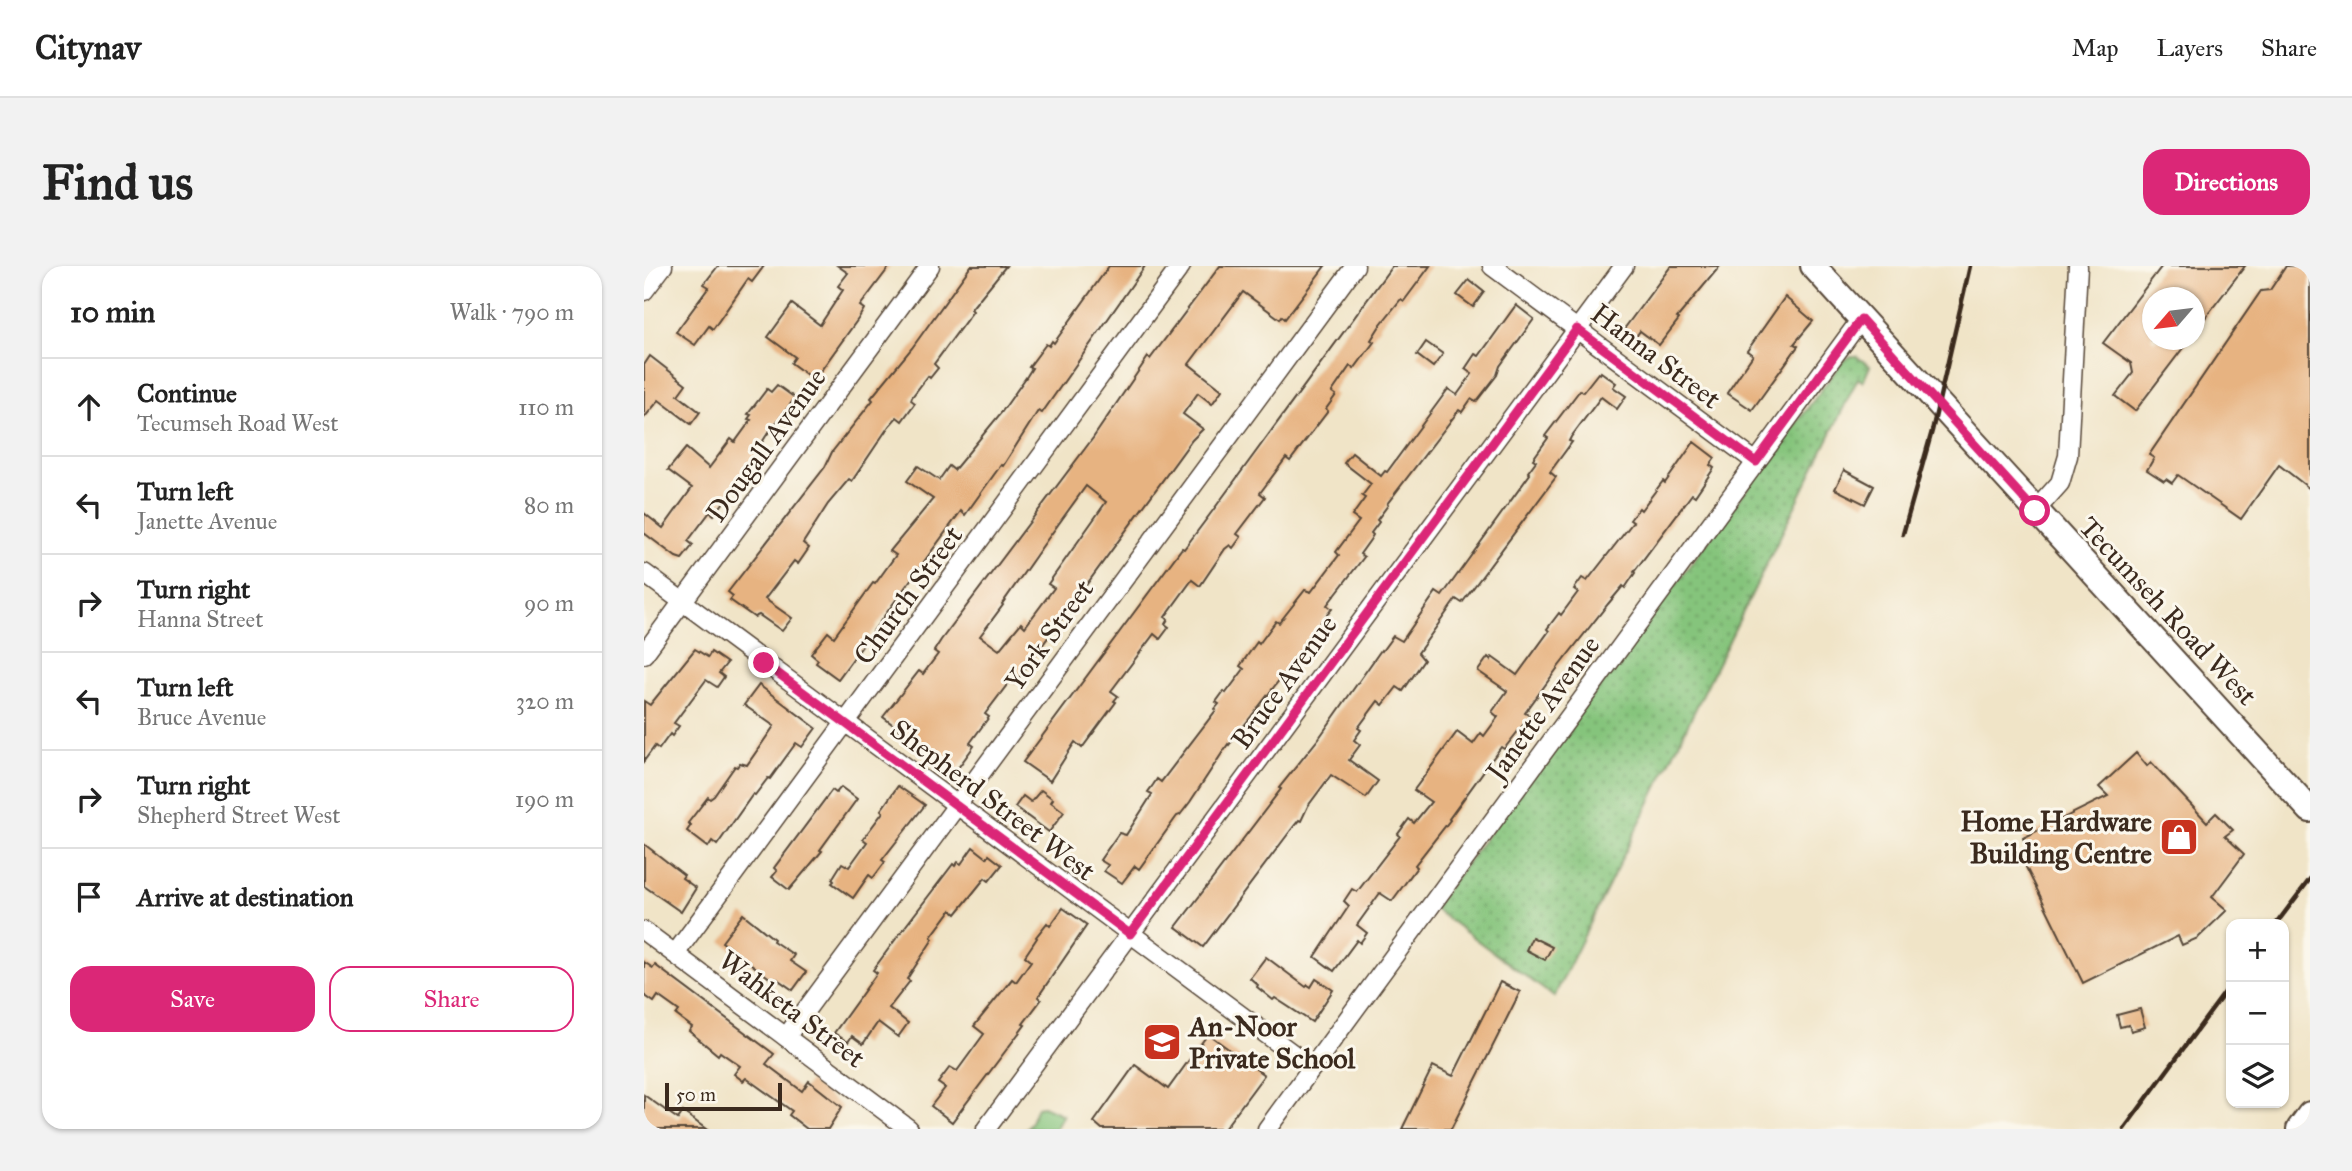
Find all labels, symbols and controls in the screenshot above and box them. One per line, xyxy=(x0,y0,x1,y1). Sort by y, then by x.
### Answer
text: Citynav xyxy=(35,28,141,68)
text: Map xyxy=(2072,33,2119,63)
text: Layers xyxy=(2157,33,2223,63)
text: Share xyxy=(2261,33,2317,63)
button: Directions xyxy=(2143,149,2310,215)
text: Find us xyxy=(42,153,193,212)
north arrow xyxy=(2142,287,2205,350)
text: 10 min xyxy=(70,294,155,330)
street label: Hanna Street xyxy=(1584,296,1728,416)
text: Walk · 790 m xyxy=(449,298,574,326)
street label: Dougall Avenue xyxy=(699,361,833,529)
text: Continue xyxy=(137,377,237,409)
icon: ahead xyxy=(70,388,108,426)
text: 110 m xyxy=(518,393,574,421)
text: Tecumseh Road West xyxy=(137,409,338,437)
text: Turn left xyxy=(137,475,233,507)
icon: left xyxy=(70,486,108,524)
text: 80 m xyxy=(524,491,574,519)
route start xyxy=(2019,495,2050,526)
text: Janette Avenue xyxy=(137,507,277,535)
street label: Tecumseh Road West xyxy=(2072,509,2264,713)
street label: Church Street xyxy=(846,519,970,671)
street label: York Street xyxy=(997,572,1101,697)
text: Turn right xyxy=(137,573,250,605)
icon: right xyxy=(70,584,108,622)
text: 90 m xyxy=(524,589,574,617)
text: Hanna Street xyxy=(137,605,263,633)
street label: Bruce Avenue xyxy=(1224,608,1344,756)
street label: Janette Avenue xyxy=(1477,629,1607,790)
route end xyxy=(748,647,779,678)
text: Turn left xyxy=(137,671,233,703)
icon: left xyxy=(70,682,108,720)
text: 320 m xyxy=(516,687,574,715)
text: Bruce Avenue xyxy=(137,703,266,731)
street label: Shepherd Street West xyxy=(884,712,1102,888)
text: Turn right xyxy=(137,769,250,801)
icon: right xyxy=(70,780,108,818)
text: 190 m xyxy=(515,785,574,813)
text: Shepherd Street West xyxy=(137,801,340,829)
place label: Home Hardware Building Centre xyxy=(1960,804,2152,871)
shop icon: Home Hardware Building Centre xyxy=(2158,816,2200,858)
icon: arrive xyxy=(70,878,108,916)
text: Arrive at destination xyxy=(137,881,354,913)
map controls xyxy=(2226,919,2289,1108)
button: + xyxy=(2226,919,2289,982)
street label: Wahketa Street xyxy=(712,943,872,1076)
button: Save xyxy=(70,966,315,1032)
button: Share xyxy=(329,966,574,1032)
button: − xyxy=(2226,982,2289,1045)
place label: An-Noor Private School xyxy=(1187,1009,1355,1076)
school or university icon: An-Noor Private School xyxy=(1141,1021,1183,1063)
button: layers xyxy=(2226,1045,2289,1108)
scale bar xyxy=(665,1080,782,1112)
text: 50 m xyxy=(676,1083,716,1106)

